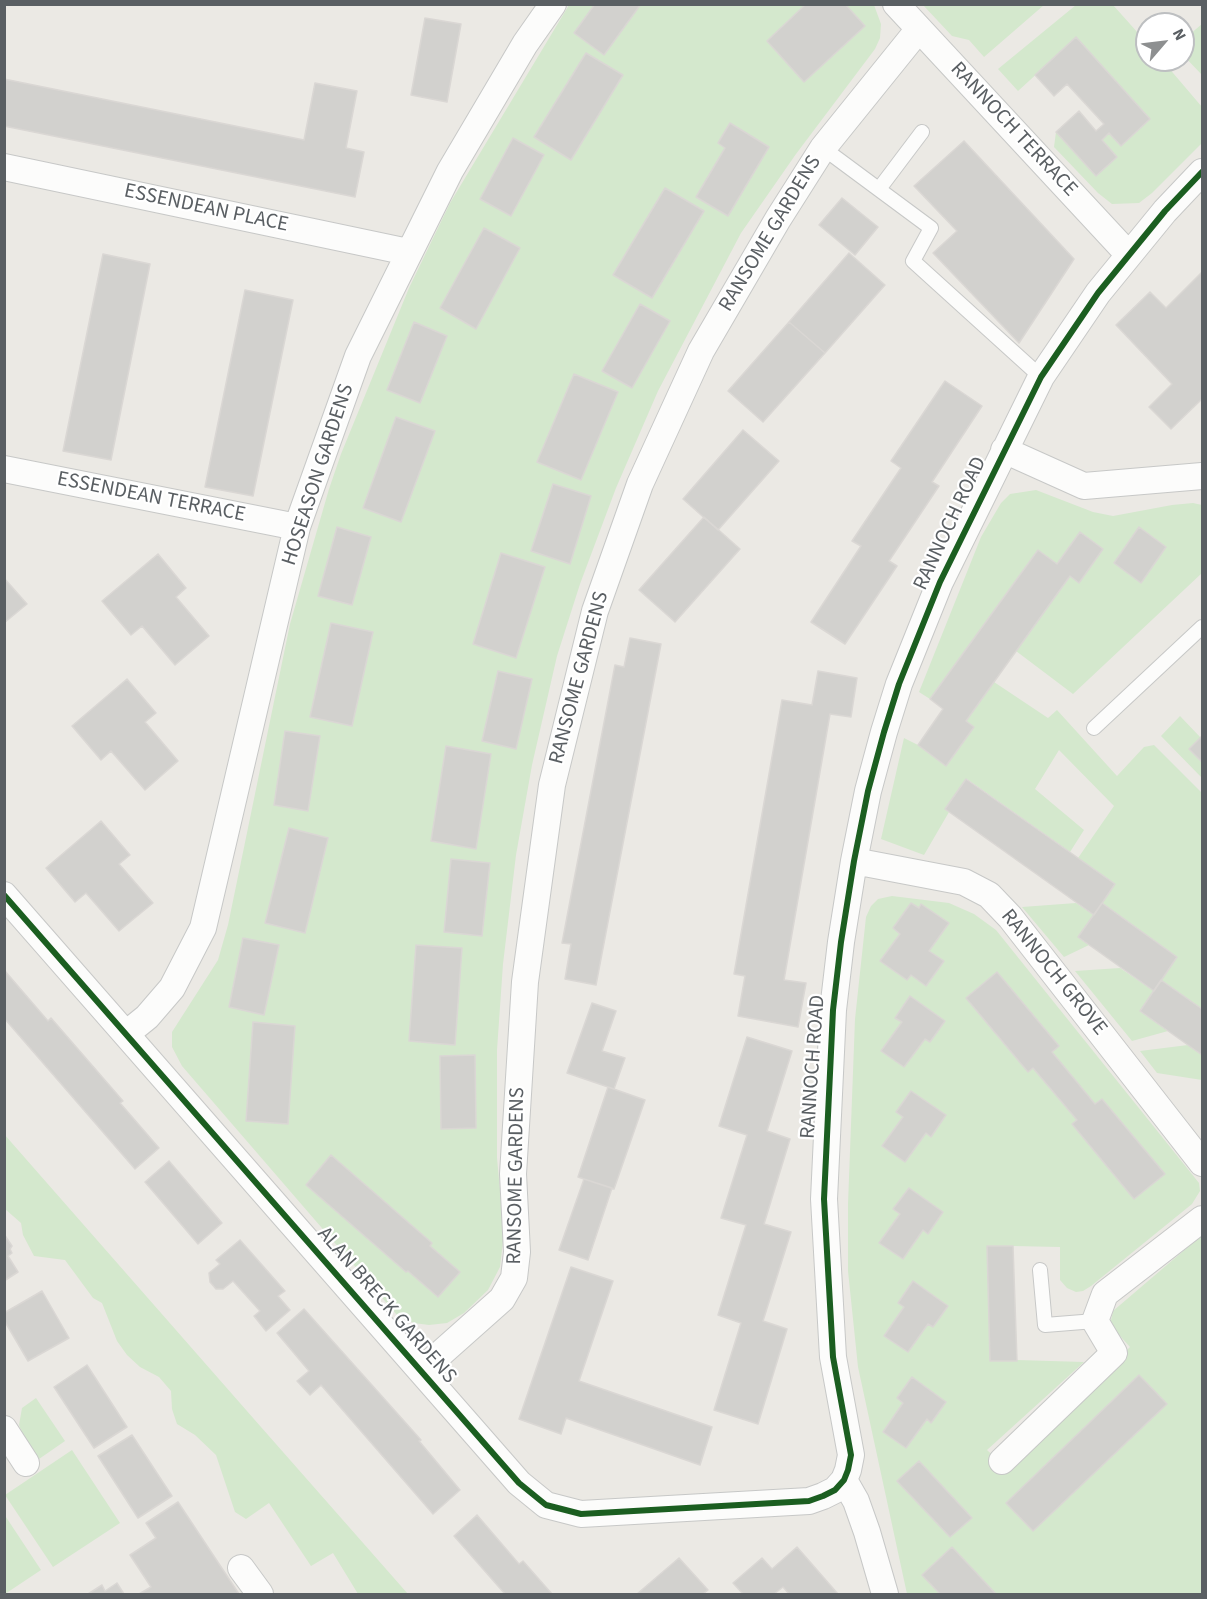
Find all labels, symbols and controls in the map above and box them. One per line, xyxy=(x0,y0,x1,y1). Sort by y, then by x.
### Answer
north arrow xyxy=(1135,12,1195,72)
text: N xyxy=(1167,25,1191,44)
street label: RANNOCH TERRACE xyxy=(944,58,1082,202)
street label: RANSOME GARDENS xyxy=(714,151,828,317)
street label: ESSENDEAN PLACE xyxy=(121,179,291,239)
street label: HOSEASON GARDENS xyxy=(278,381,360,569)
street label: RANNOCH ROAD xyxy=(909,453,993,595)
street label: ESSENDEAN TERRACE xyxy=(55,467,247,529)
street label: RANSOME GARDENS xyxy=(545,589,615,767)
street label: RANNOCH GROVE xyxy=(994,905,1112,1041)
street label: RANNOCH ROAD xyxy=(796,994,832,1140)
street label: RANSOME GARDENS xyxy=(503,1087,531,1265)
street label: ALAN BRECK GARDENS xyxy=(311,1222,461,1390)

